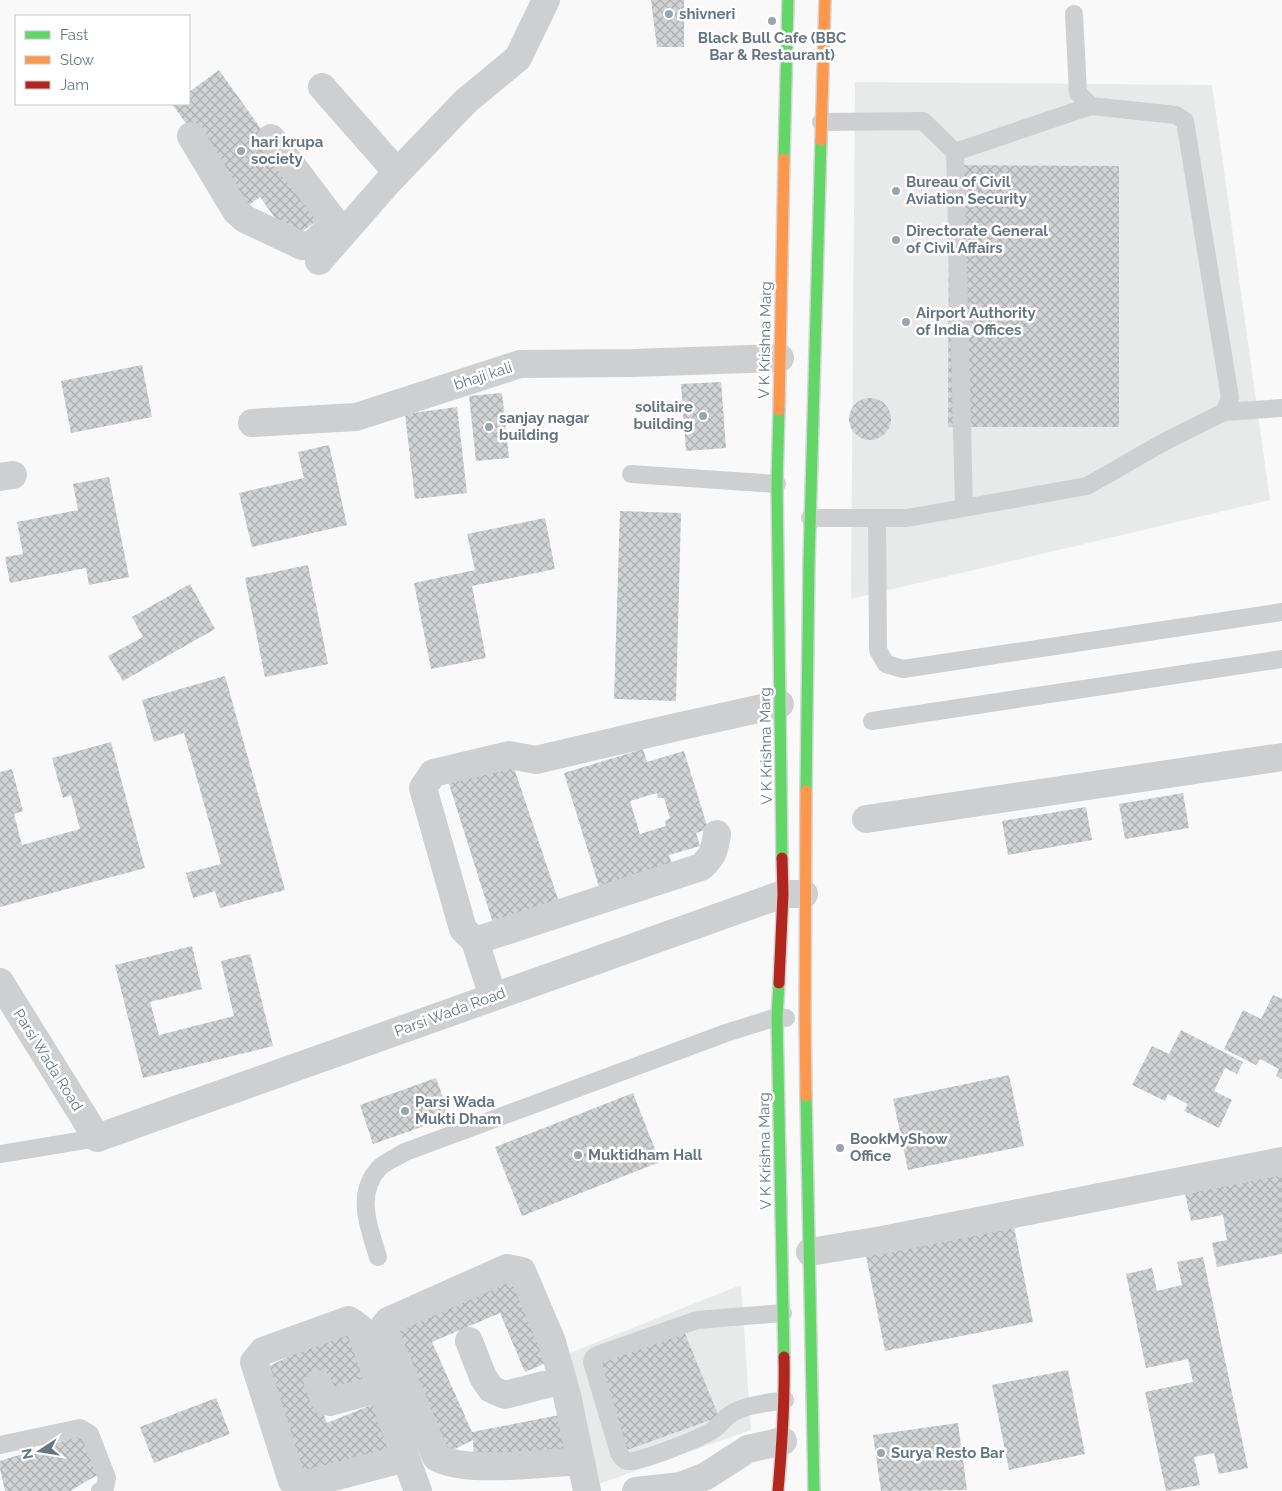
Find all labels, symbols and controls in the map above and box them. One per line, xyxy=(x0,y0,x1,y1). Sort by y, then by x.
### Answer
place label: shivneri xyxy=(679,5,735,23)
marker: shivneri xyxy=(663,8,675,20)
legend xyxy=(15,15,190,105)
marker: Black Bull Cafe (BBC Bar & Restaurant) xyxy=(766,15,778,27)
text: Fast xyxy=(60,26,88,44)
place label: Black Bull Cafe (BBC Bar & Restaurant) xyxy=(698,29,846,64)
text: Slow xyxy=(60,51,94,69)
text: Jam xyxy=(60,76,89,94)
place label: hari krupa society xyxy=(251,133,324,168)
marker: hari krupa society xyxy=(235,145,247,157)
place label: Bureau of Civil Aviation Security xyxy=(906,173,1028,208)
marker: Bureau of Civil Aviation Security xyxy=(890,185,902,197)
place label: Directorate General of Civil Affairs xyxy=(906,222,1048,257)
marker: Directorate General of Civil Affairs xyxy=(890,234,902,246)
street label: V K Krishna Marg xyxy=(755,281,775,399)
place label: Airport Authority of India Offices xyxy=(916,304,1036,339)
marker: Airport Authority of India Offices xyxy=(900,316,912,328)
street label: bhaji kali xyxy=(452,358,514,394)
place label: solitaire building xyxy=(634,398,693,433)
place label: sanjay nagar building xyxy=(499,409,590,444)
marker: solitaire building xyxy=(697,410,709,422)
marker: sanjay nagar building xyxy=(483,421,495,433)
street label: V K Krishna Marg xyxy=(756,687,776,805)
street label: Parsi Wada Road xyxy=(392,984,508,1040)
street label: Parsi Wada Road xyxy=(9,1006,87,1114)
street label: V K Krishna Marg xyxy=(755,1092,775,1210)
place label: Parsi Wada Mukti Dham xyxy=(415,1093,501,1128)
marker: Parsi Wada Mukti Dham xyxy=(399,1105,411,1117)
place label: BookMyShow Office xyxy=(850,1130,948,1165)
marker: BookMyShow Office xyxy=(834,1142,846,1154)
place label: Muktidham Hall xyxy=(588,1146,703,1164)
marker: Muktidham Hall xyxy=(572,1149,584,1161)
north arrow xyxy=(15,1426,65,1476)
place label: Surya Resto Bar xyxy=(891,1444,1005,1462)
text: N xyxy=(18,1447,36,1461)
marker: Surya Resto Bar xyxy=(875,1447,887,1459)

